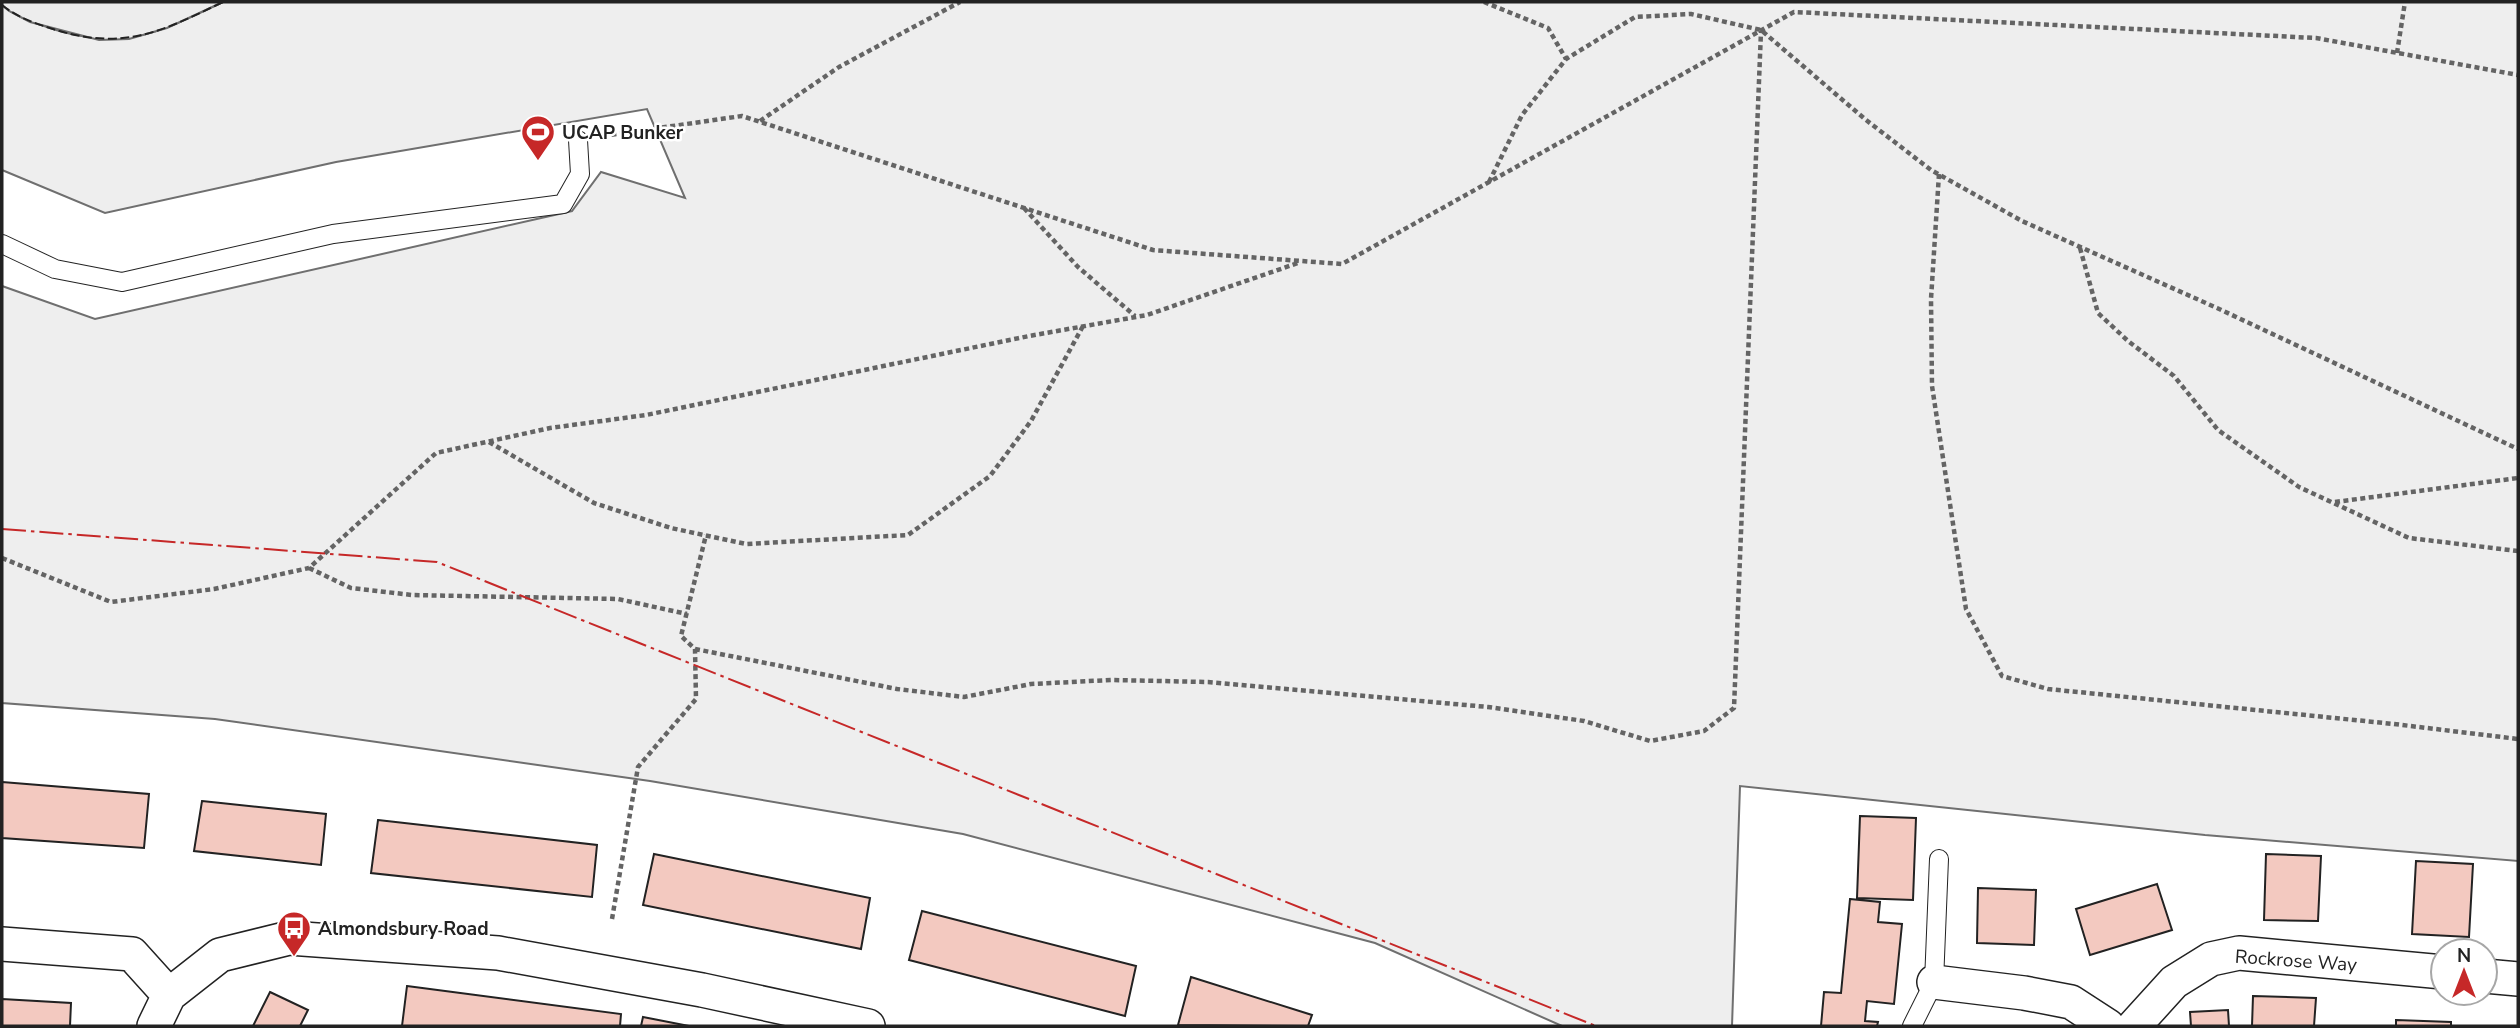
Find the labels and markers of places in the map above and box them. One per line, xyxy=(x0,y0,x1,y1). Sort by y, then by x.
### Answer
sports icon: UCAP Bunker xyxy=(519,113,557,162)
place label: UCAP Bunker xyxy=(562,120,684,146)
bus stop icon: Almondsbury Road xyxy=(275,909,313,958)
place label: Almondsbury Road xyxy=(318,916,489,942)

